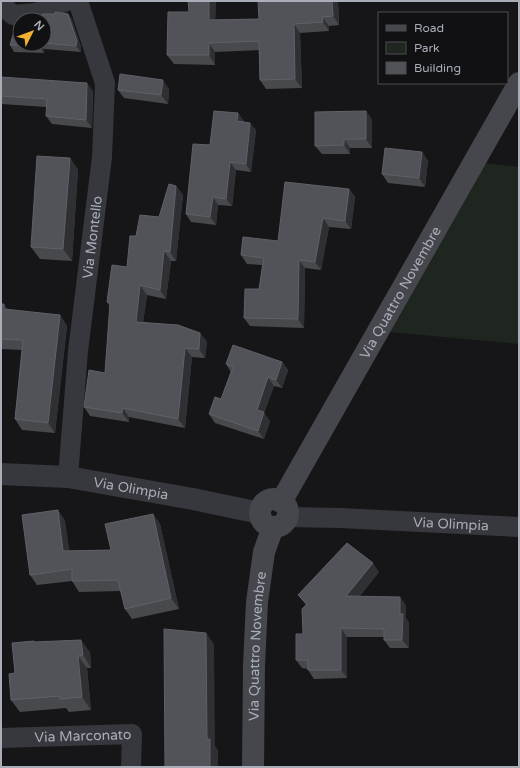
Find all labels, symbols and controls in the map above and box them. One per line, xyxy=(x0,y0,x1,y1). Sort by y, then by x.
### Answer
north arrow xyxy=(12,12,52,52)
legend xyxy=(378,12,508,84)
text: N xyxy=(31,18,47,33)
text: Road xyxy=(414,21,444,35)
text: Park xyxy=(414,41,440,55)
text: Building xyxy=(414,61,461,75)
street label: Via Montello xyxy=(79,195,106,280)
street label: Via Quattro Novembre xyxy=(356,223,445,362)
street label: Via Olimpia xyxy=(92,474,170,504)
street label: Via Olimpia xyxy=(412,514,489,534)
street label: Via Quattro Novembre xyxy=(245,570,270,721)
street label: Via Marconato xyxy=(34,726,132,746)

